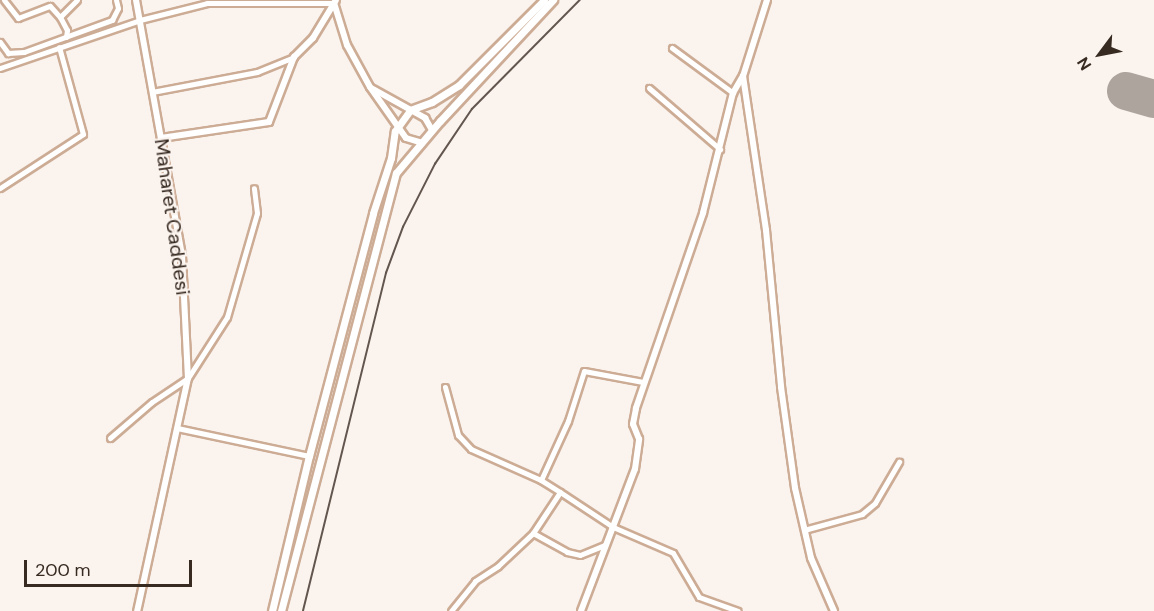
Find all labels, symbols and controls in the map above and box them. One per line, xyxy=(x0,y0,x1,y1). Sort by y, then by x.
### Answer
north arrow xyxy=(1070,24,1130,84)
text: N xyxy=(1072,53,1096,74)
street label: Maharet Caddesi xyxy=(149,137,195,297)
scale bar xyxy=(27,548,195,586)
text: 200 m xyxy=(35,558,91,582)

